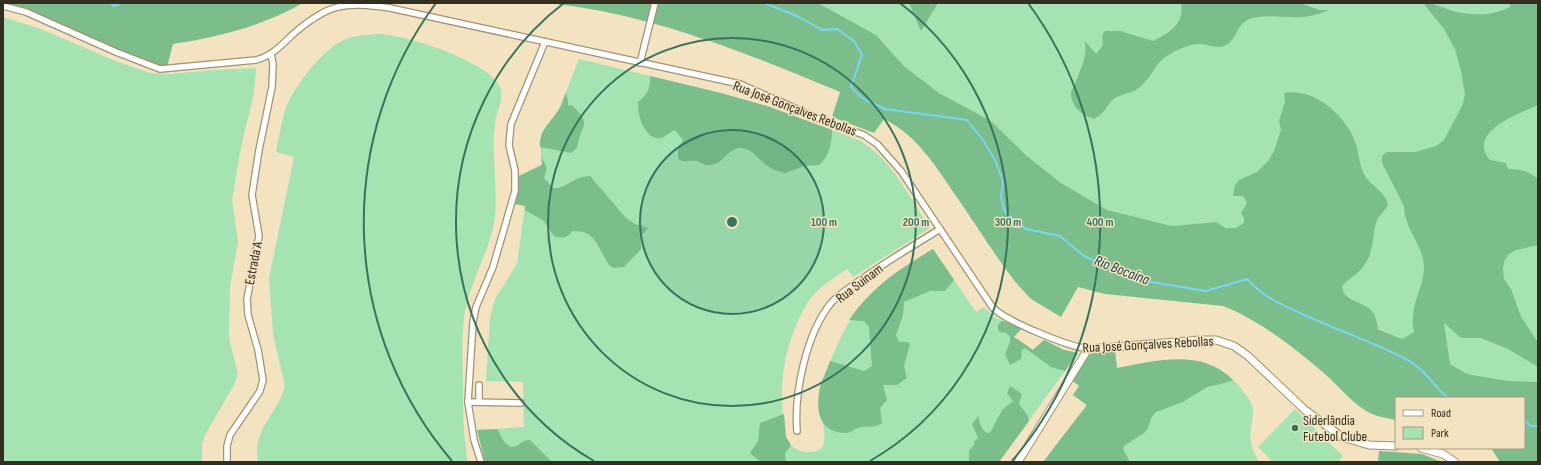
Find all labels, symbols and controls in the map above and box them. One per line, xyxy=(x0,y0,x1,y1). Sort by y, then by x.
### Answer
street label: Rua José Gonçalves Rebollas xyxy=(731,77,859,140)
centre of rings xyxy=(725,215,739,229)
text: 100 m xyxy=(811,215,837,230)
text: 200 m xyxy=(903,215,929,230)
text: 300 m xyxy=(995,215,1021,230)
text: 400 m xyxy=(1087,215,1113,230)
street label: Estrada A xyxy=(241,239,266,286)
water label: Rio Bocaína xyxy=(1092,251,1152,290)
street label: Rua Suinam xyxy=(832,260,886,307)
street label: Rua José Gonçalves Rebollas xyxy=(1082,333,1214,356)
legend xyxy=(1395,397,1525,449)
text: Road xyxy=(1431,406,1451,421)
place label: Siderlândia Futebol Clube xyxy=(1303,412,1367,445)
marker: Siderlândia Futebol Clube xyxy=(1290,423,1300,433)
text: Park xyxy=(1431,426,1449,441)

